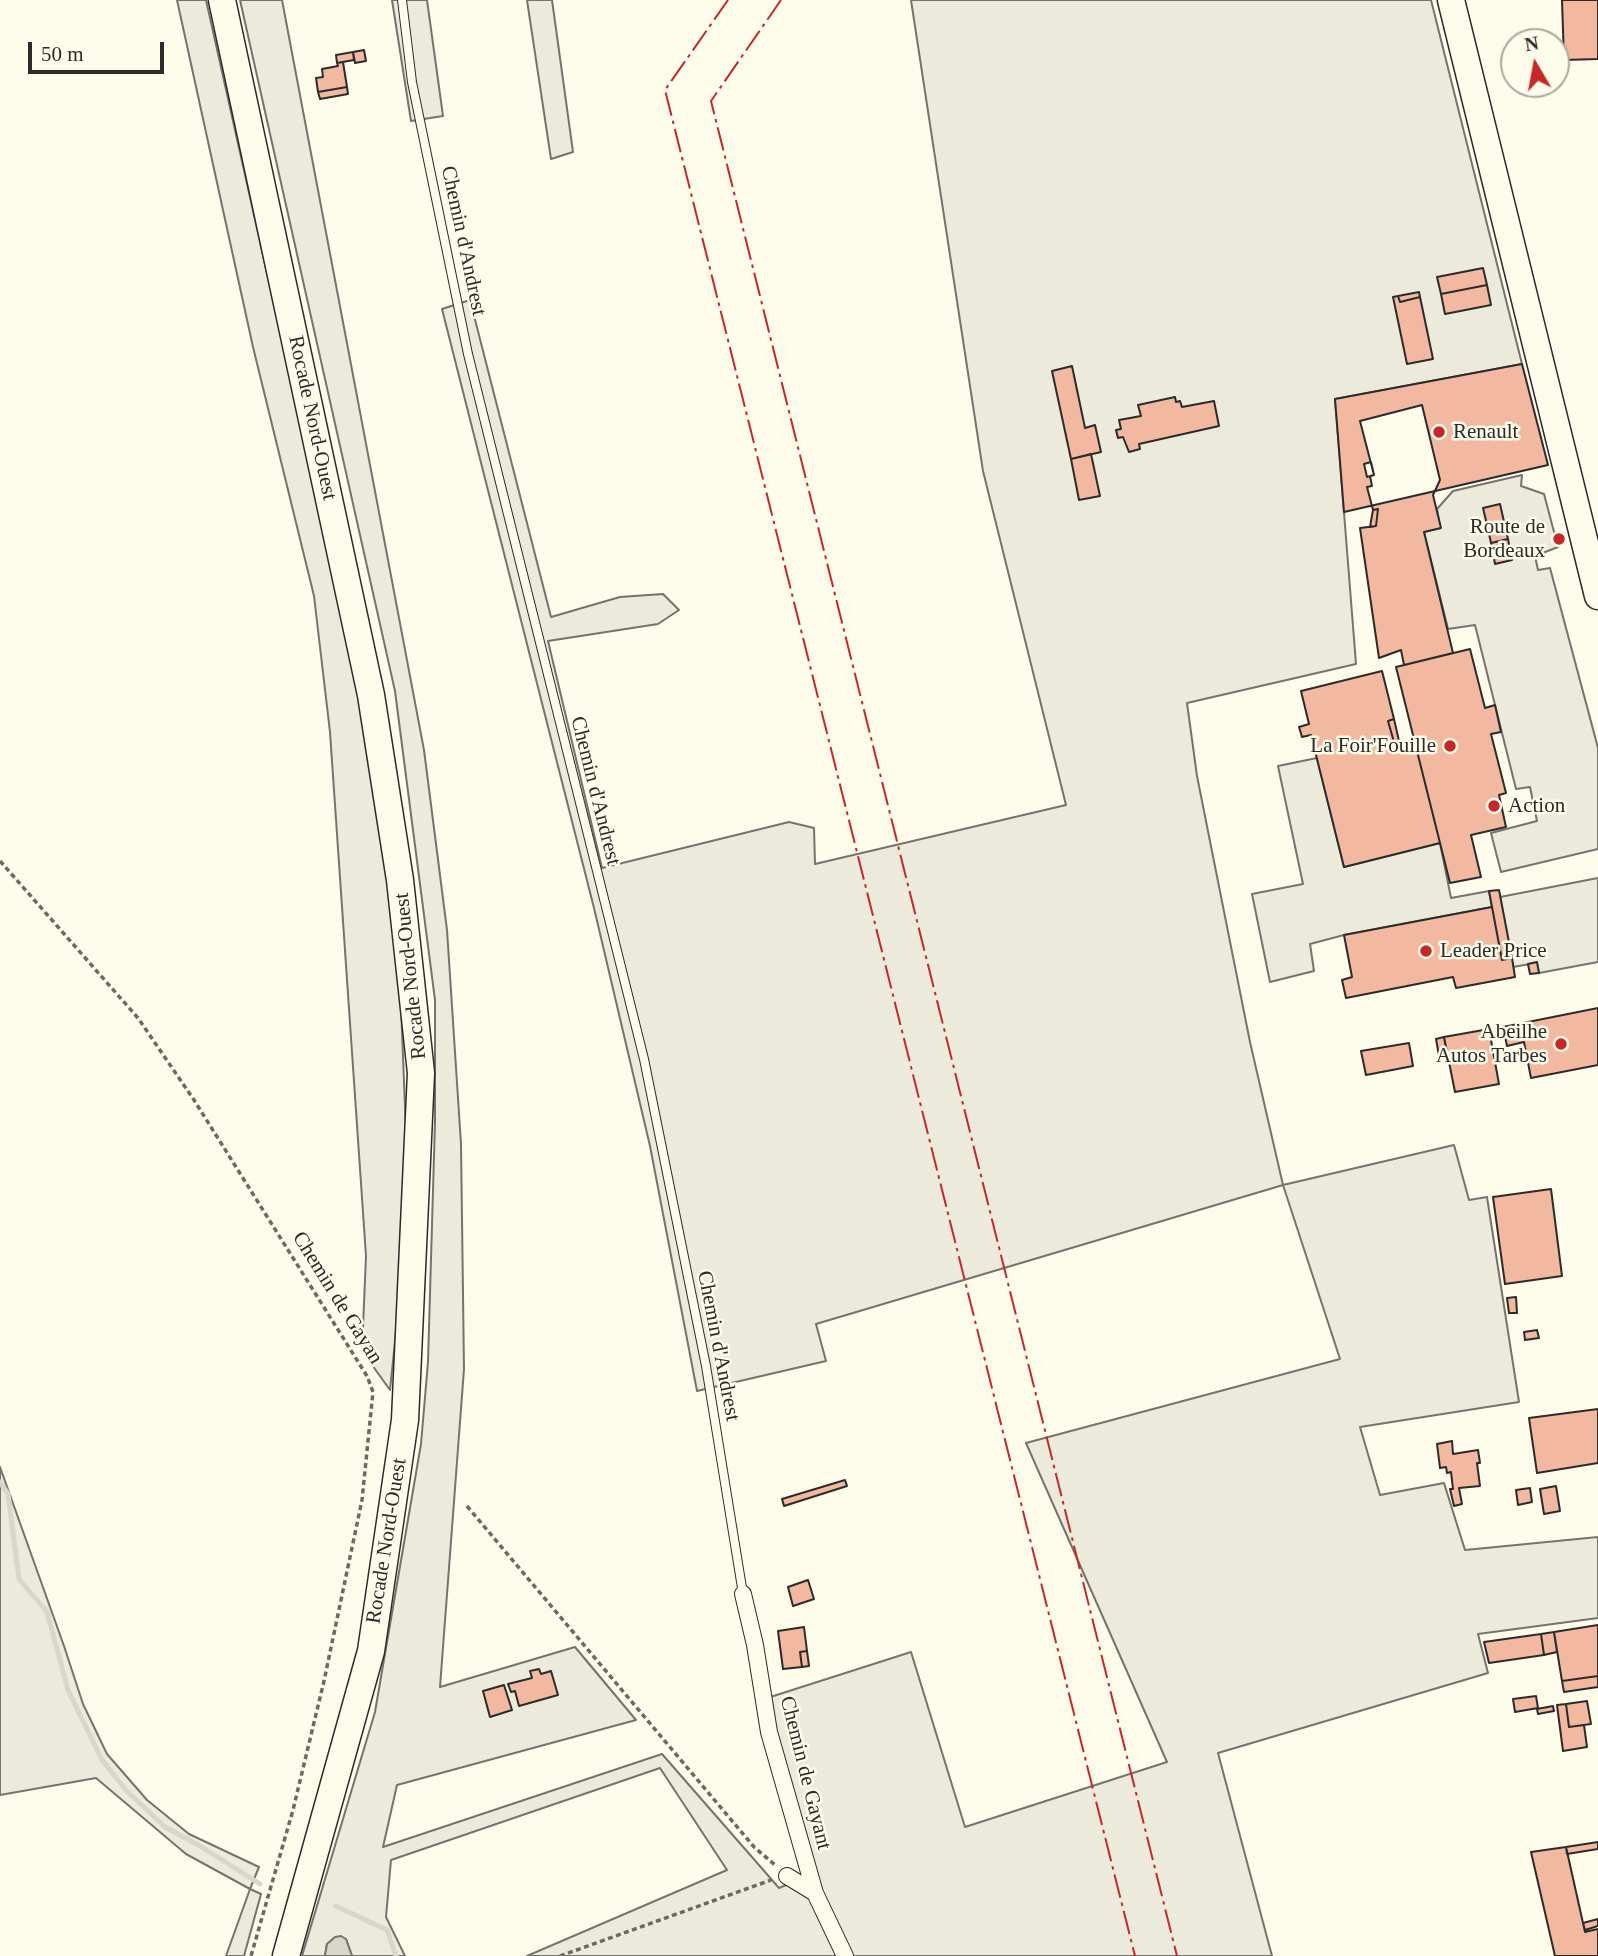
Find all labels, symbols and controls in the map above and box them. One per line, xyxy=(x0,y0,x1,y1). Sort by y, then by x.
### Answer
scale bar xyxy=(32,28,168,72)
north arrow xyxy=(1500,28,1570,98)
text: N xyxy=(1523,32,1540,55)
text: 50 m xyxy=(41,42,84,66)
street label: Chemin d'Andrest xyxy=(435,164,491,318)
street label: Rocade Nord-Ouest xyxy=(282,334,342,502)
place label: Renault xyxy=(1453,419,1518,445)
marker: Renault xyxy=(1431,424,1447,440)
place label: Route de Bordeaux xyxy=(1463,514,1545,564)
marker: Route de Bordeaux xyxy=(1551,531,1567,547)
street label: Chemin d'Andrest xyxy=(564,714,626,868)
place label: La Foir'Fouille xyxy=(1310,733,1436,759)
marker: La Foir'Fouille xyxy=(1442,738,1458,754)
place label: Action xyxy=(1508,793,1565,819)
marker: Action xyxy=(1486,798,1502,814)
street label: Rocade Nord-Ouest xyxy=(390,891,432,1061)
place label: Leader Price xyxy=(1440,938,1547,964)
marker: Leader Price xyxy=(1418,943,1434,959)
place label: Abeilhe Autos Tarbes xyxy=(1436,1019,1547,1069)
marker: Abeilhe Autos Tarbes xyxy=(1553,1036,1569,1052)
street label: Chemin de Gayan xyxy=(286,1227,388,1369)
street label: Chemin d'Andrest xyxy=(691,1269,745,1423)
street label: Rocade Nord-Ouest xyxy=(361,1456,413,1626)
street label: Chemin de Gayant xyxy=(774,1694,836,1852)

